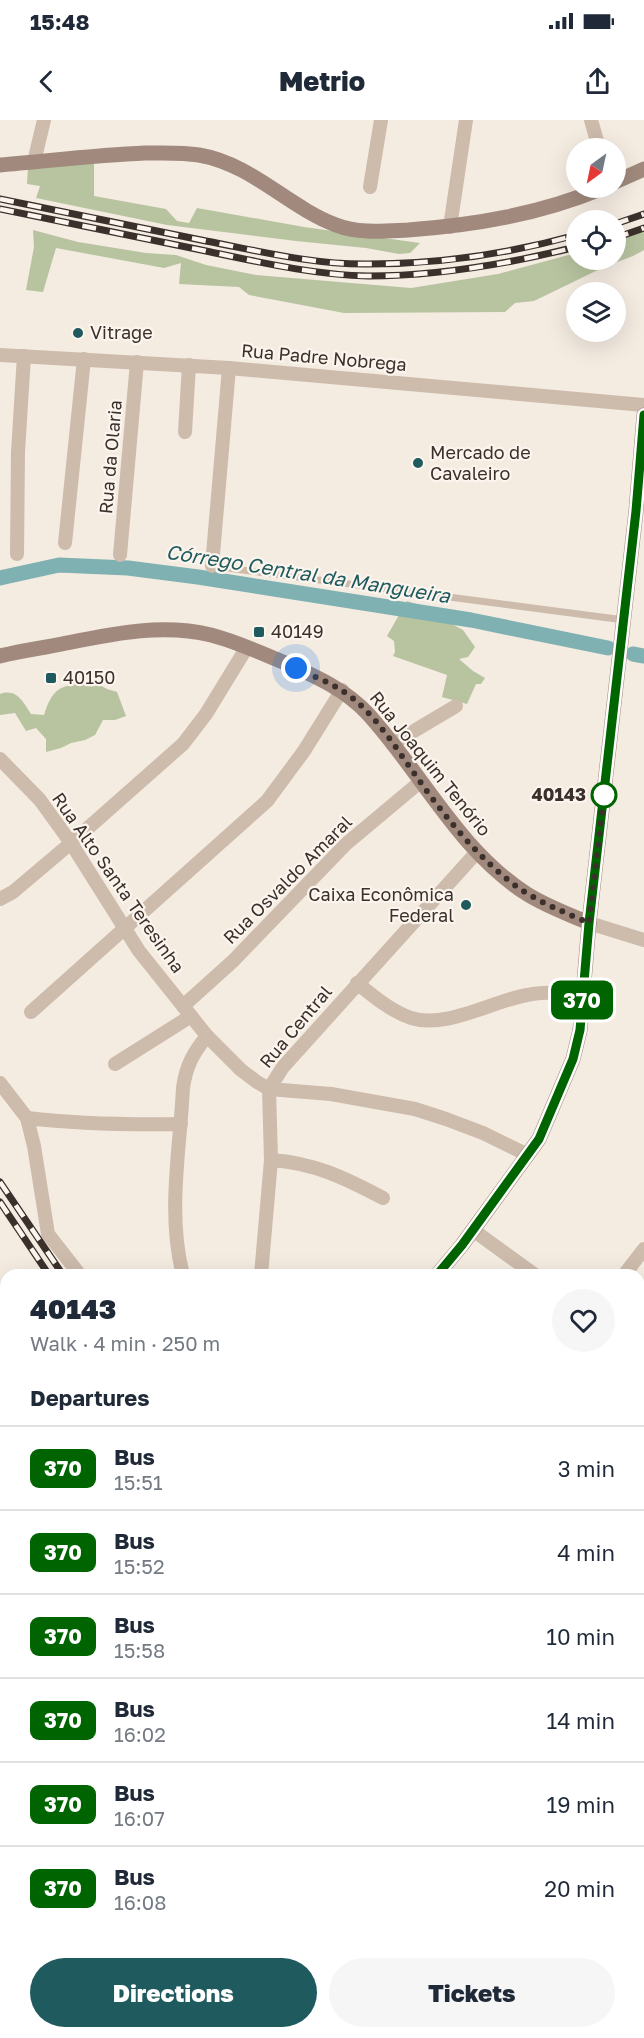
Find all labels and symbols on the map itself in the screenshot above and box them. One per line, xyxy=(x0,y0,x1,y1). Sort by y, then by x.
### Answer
north arrow xyxy=(566,138,626,198)
place label: Vitrage xyxy=(90,321,153,343)
marker: Vitrage xyxy=(71,326,85,340)
street label: Rua Padre Nobrega xyxy=(240,339,408,375)
street label: Rua da Olaria xyxy=(94,399,126,515)
place label: Mercado de Cavaleiro xyxy=(430,441,531,484)
marker: Mercado de Cavaleiro xyxy=(411,456,425,470)
water label: Córrego Central da Mangueira xyxy=(164,539,453,608)
place label: 40149 xyxy=(271,620,324,642)
marker: 40149 xyxy=(252,625,266,639)
your location xyxy=(281,653,311,683)
place label: 40150 xyxy=(63,666,115,688)
marker: 40150 xyxy=(44,671,58,685)
street label: Rua Joaquim Tenório xyxy=(366,686,496,840)
marker: 40143 xyxy=(591,782,617,808)
place label: 40143 xyxy=(532,783,586,805)
street label: Rua Alto Santa Teresinha xyxy=(48,788,190,977)
street label: Rua Osvaldo Amaral xyxy=(218,810,356,948)
place label: Caixa Econômica Federal xyxy=(308,883,454,926)
marker: Caixa Econômica Federal xyxy=(459,898,473,912)
street label: Rua Central xyxy=(254,980,336,1072)
line badge: 370 xyxy=(548,980,616,1020)

